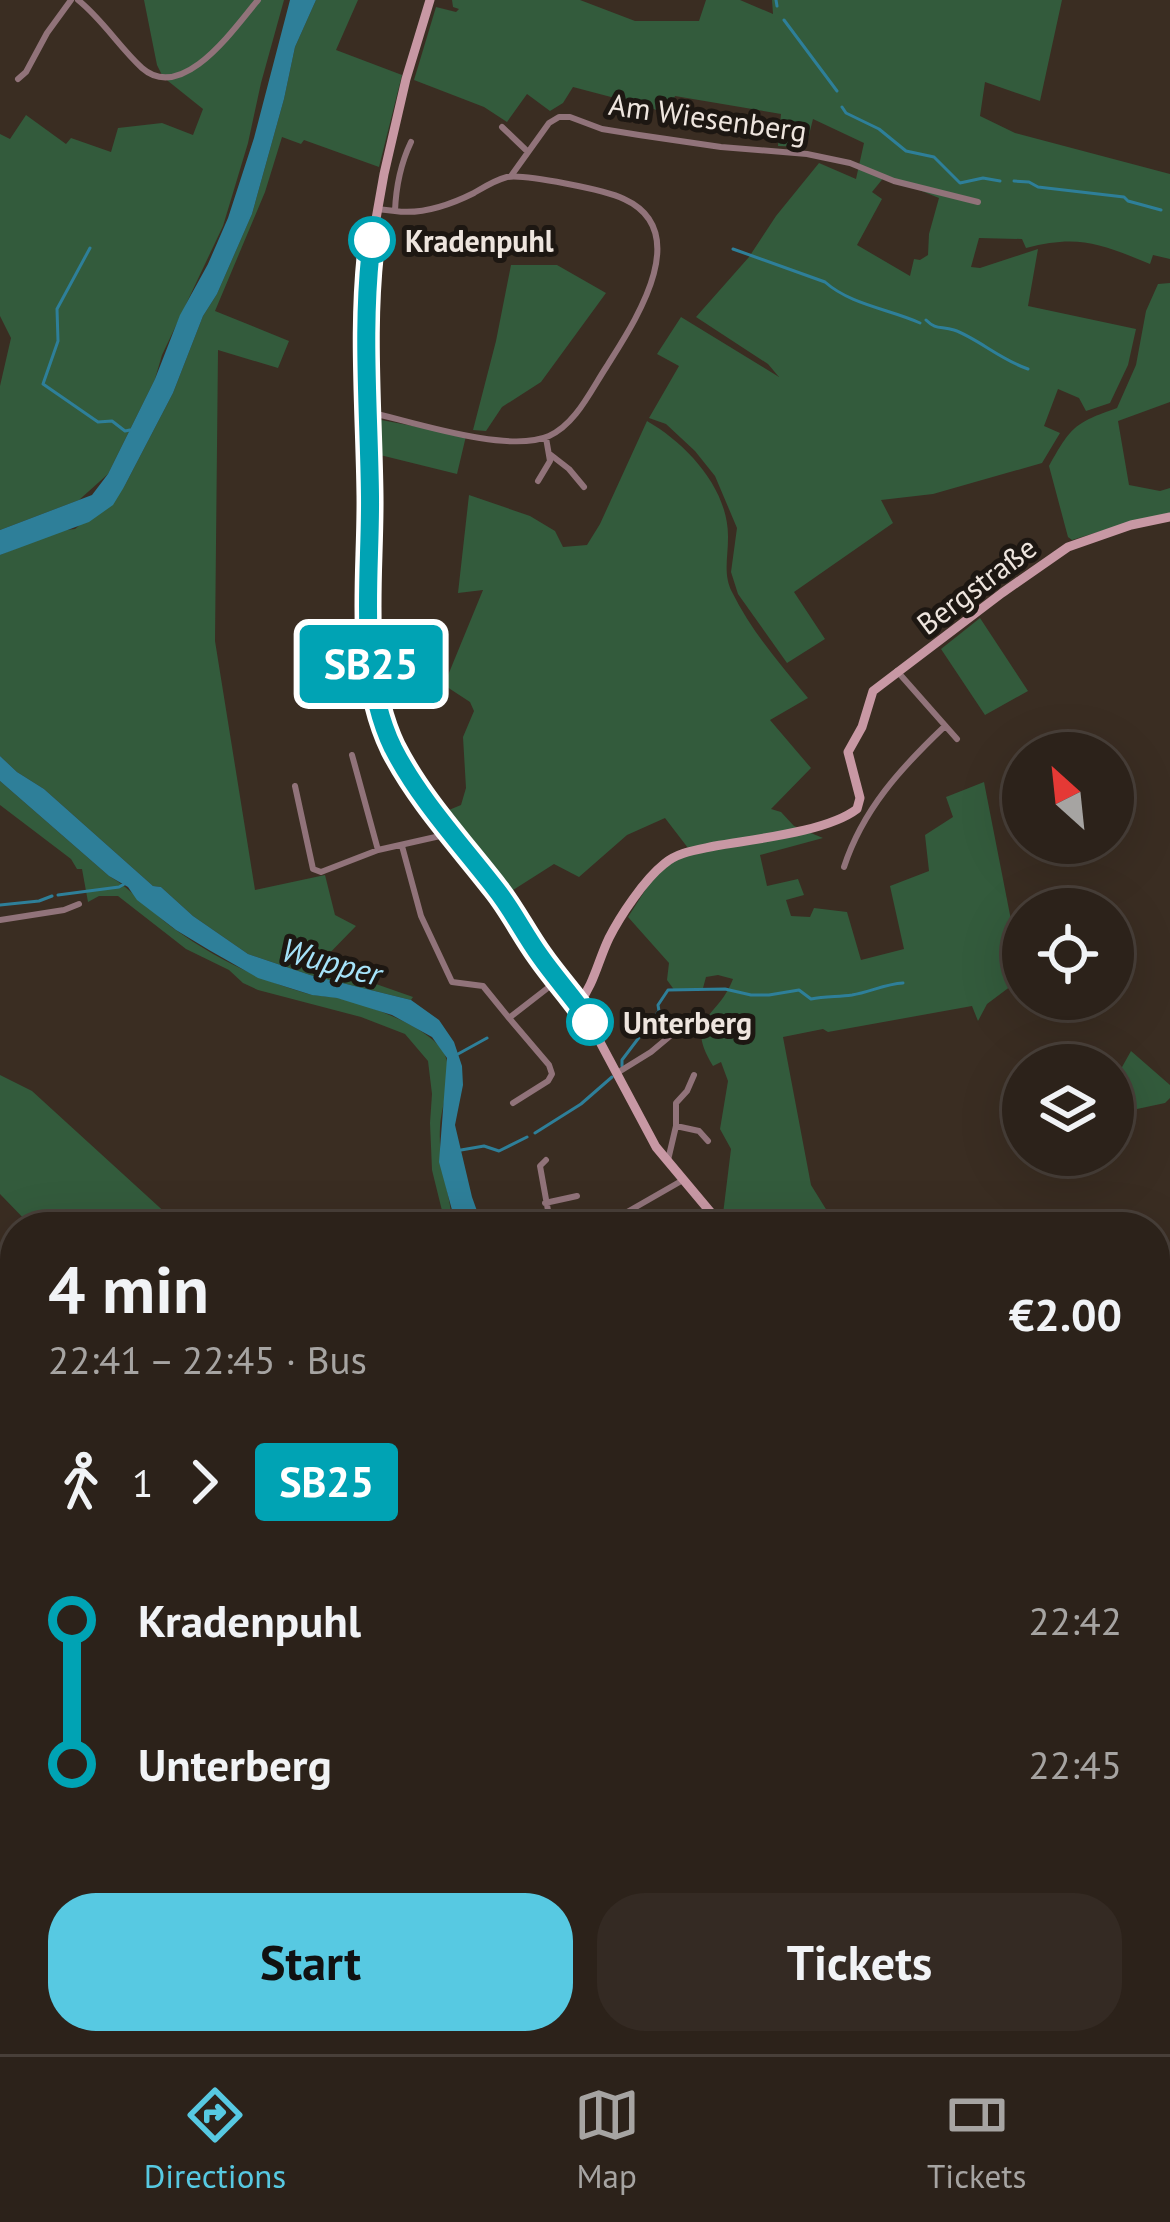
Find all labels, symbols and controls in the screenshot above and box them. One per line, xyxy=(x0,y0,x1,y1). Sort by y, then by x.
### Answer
street label: Am Wiesenberg xyxy=(607,84,809,150)
marker: Kradenpuhl xyxy=(350,218,394,262)
place label: Kradenpuhl xyxy=(405,221,554,260)
street label: Bergstraße xyxy=(908,527,1044,643)
line badge: SB25 xyxy=(287,625,455,703)
text: SB25 xyxy=(324,636,418,691)
north arrow xyxy=(1002,732,1134,864)
map controls xyxy=(1002,732,1134,1176)
button: locate xyxy=(1002,888,1134,1020)
water label: Wupper xyxy=(277,927,389,996)
marker: Unterberg xyxy=(568,1000,612,1044)
place label: Unterberg xyxy=(623,1003,752,1042)
button: layers xyxy=(1002,1044,1134,1176)
text: 4 min xyxy=(48,1246,209,1331)
text: €2.00 xyxy=(1009,1285,1122,1343)
text: 22:41 – 22:45 · Bus xyxy=(48,1334,367,1385)
icon: walk xyxy=(48,1449,114,1515)
icon: forward xyxy=(171,1449,237,1515)
text: SB25 xyxy=(279,1454,374,1509)
text: 1 xyxy=(132,1457,153,1508)
text: Kradenpuhl xyxy=(138,1591,361,1649)
text: 22:42 xyxy=(1028,1595,1122,1646)
text: Unterberg xyxy=(138,1735,332,1793)
text: 22:45 xyxy=(1028,1739,1122,1790)
button: Start xyxy=(48,1893,573,2031)
button: Tickets xyxy=(597,1893,1122,2031)
tab: Directions xyxy=(144,2082,286,2197)
tab: Map xyxy=(574,2082,640,2197)
tab: Tickets xyxy=(927,2082,1026,2197)

